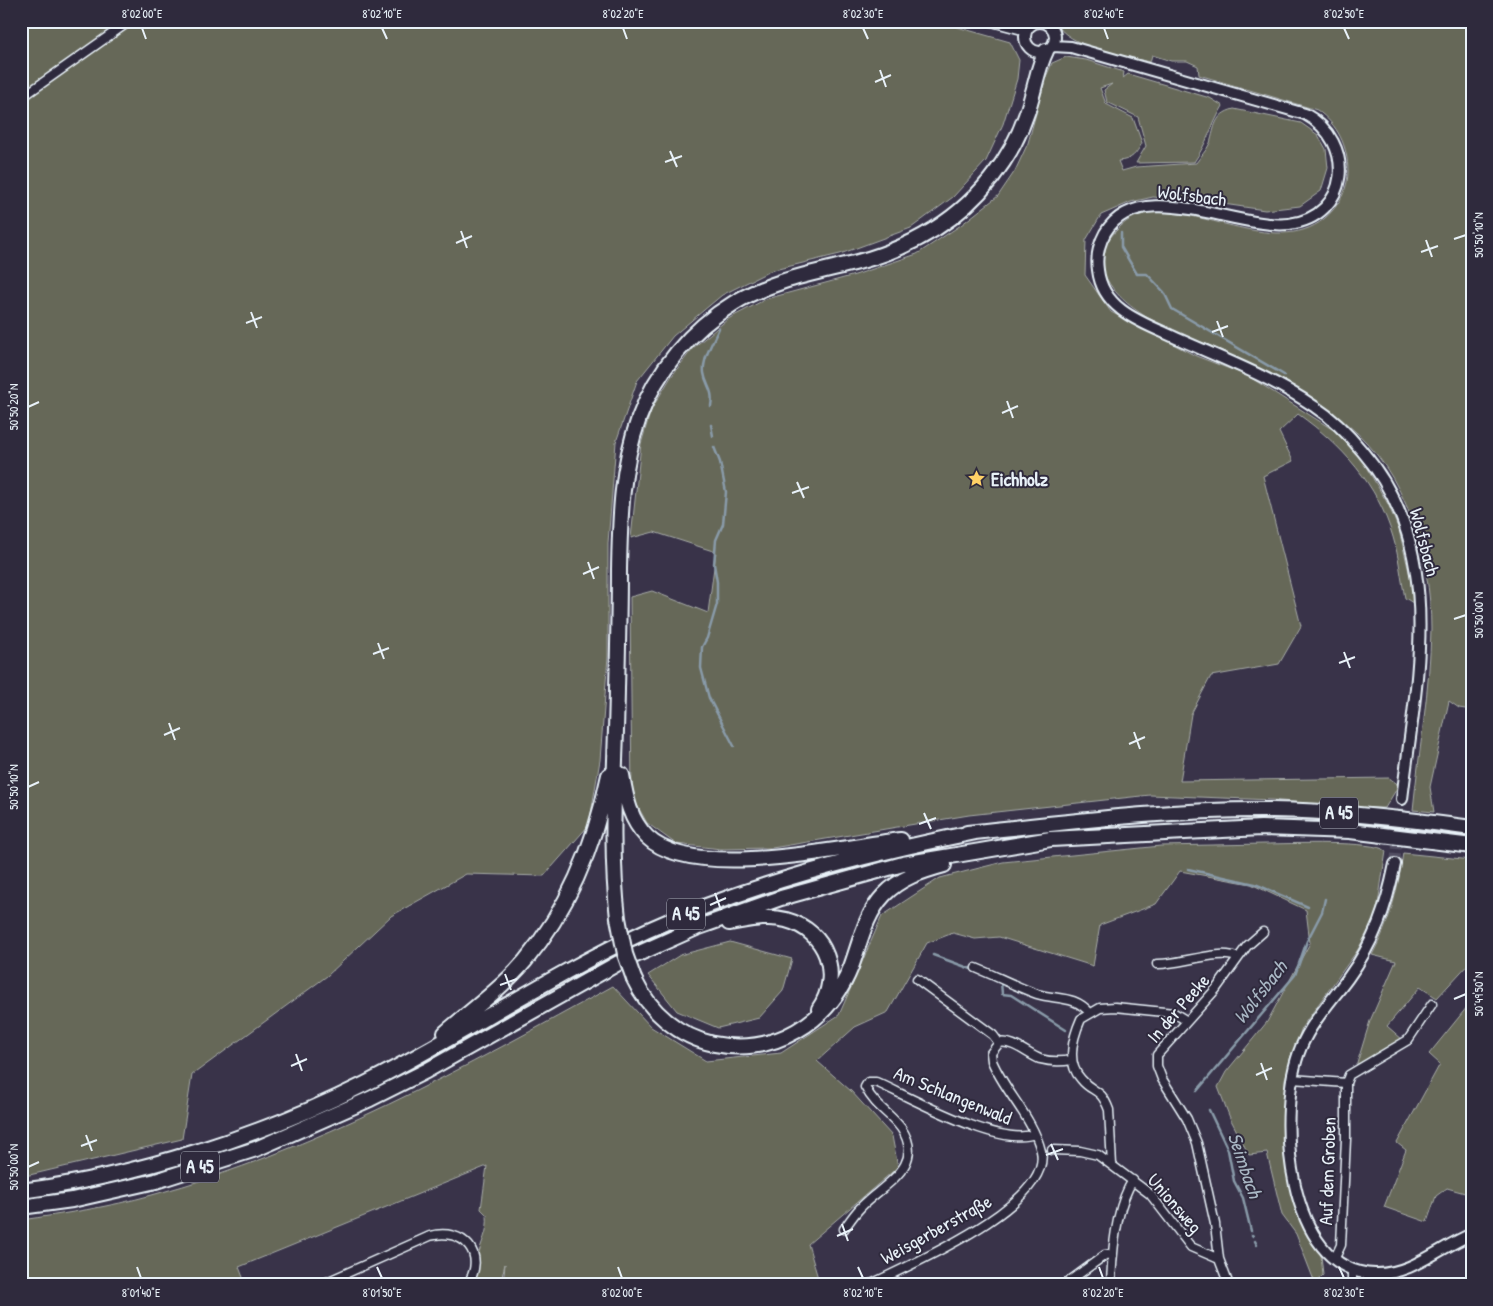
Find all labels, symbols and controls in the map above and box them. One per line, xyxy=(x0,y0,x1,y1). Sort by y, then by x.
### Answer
text: 8°02'00"E xyxy=(122,5,163,22)
text: 8°02'10"E xyxy=(362,5,402,22)
text: 8°02'20"E xyxy=(603,5,644,22)
text: 8°02'30"E xyxy=(843,5,884,22)
text: 8°02'40"E xyxy=(1084,5,1125,22)
text: 8°02'50"E xyxy=(1324,5,1365,22)
street label: Wolfsbach xyxy=(1156,178,1228,212)
text: 50°50'10"N xyxy=(1470,212,1487,258)
text: 50°50'20"N xyxy=(5,384,22,430)
place label: Eichholz xyxy=(991,466,1049,492)
place icon: Eichholz xyxy=(967,469,987,489)
street label: Wolfsbach xyxy=(1403,505,1447,579)
text: 50°50'00"N xyxy=(1470,592,1487,638)
text: 50°50'10"N xyxy=(5,764,22,810)
road number: A 45 xyxy=(1320,798,1358,828)
road number: A 45 xyxy=(667,899,705,930)
water label: Wolfsbach xyxy=(1227,953,1294,1029)
street label: In der Peeke xyxy=(1141,968,1216,1048)
text: 50°49'50"N xyxy=(1470,972,1487,1016)
street label: Am Schlangenwald xyxy=(890,1060,1016,1131)
street label: Auf dem Groben xyxy=(1312,1116,1342,1226)
water label: Seimbach xyxy=(1222,1129,1270,1203)
text: 50°50'00"N xyxy=(5,1144,22,1190)
road number: A 45 xyxy=(181,1152,219,1182)
street label: Unionsweg xyxy=(1142,1167,1208,1239)
street label: Weisgerberstraße xyxy=(876,1188,997,1270)
text: 8°01'40"E xyxy=(122,1284,161,1301)
text: 8°01'50"E xyxy=(362,1284,402,1301)
text: 8°02'00"E xyxy=(602,1284,643,1301)
text: 8°02'10"E xyxy=(843,1284,883,1301)
text: 8°02'20"E xyxy=(1083,1284,1124,1301)
text: 8°02'30"E xyxy=(1324,1284,1365,1301)

